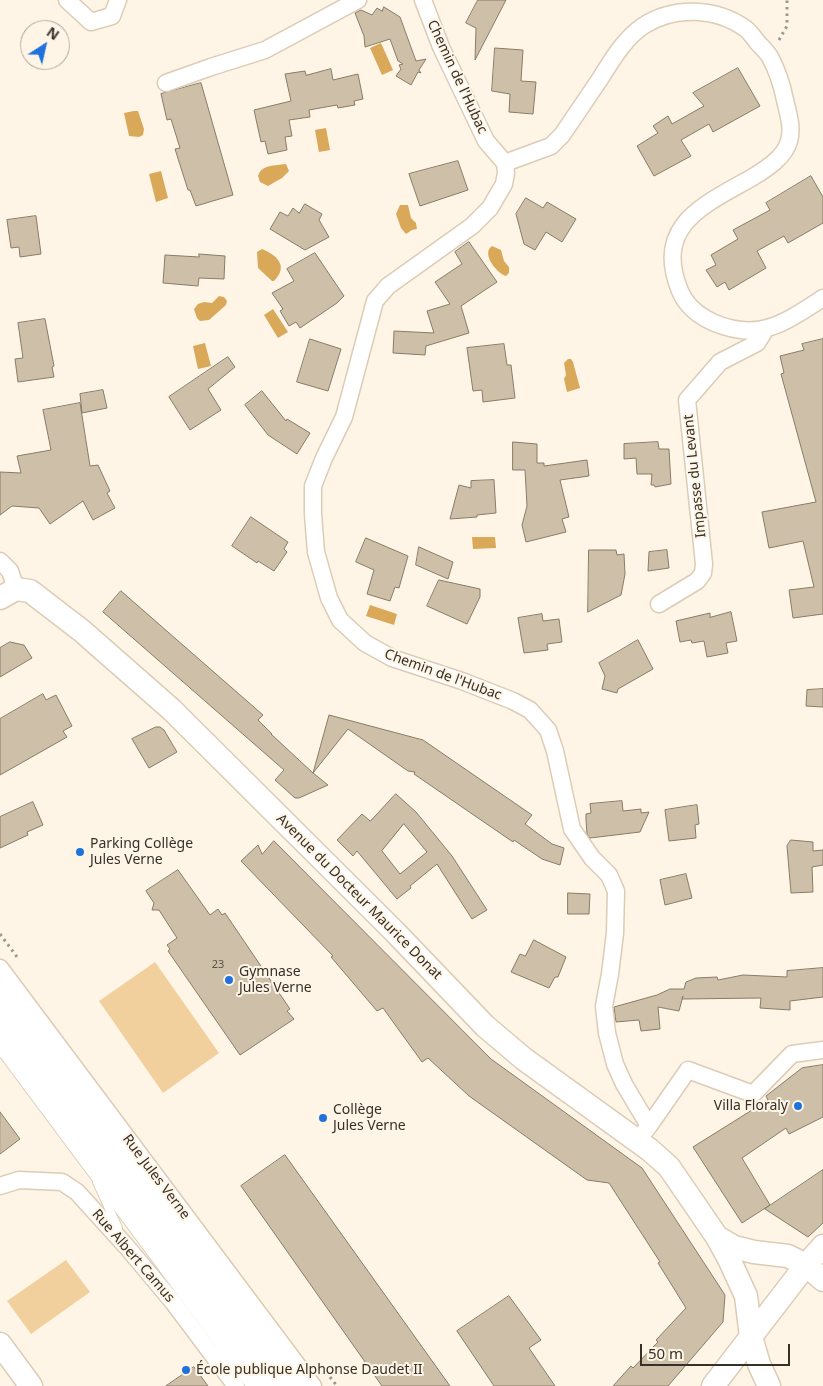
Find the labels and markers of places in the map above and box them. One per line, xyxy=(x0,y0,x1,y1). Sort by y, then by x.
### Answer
place label: Parking Collège Jules Verne xyxy=(90,836,193,869)
marker: Parking Collège Jules Verne xyxy=(74,846,86,858)
place label: Gymnase Jules Verne xyxy=(239,964,312,996)
marker: Gymnase Jules Verne xyxy=(223,974,235,986)
place label: Villa Floraly xyxy=(714,1098,788,1114)
marker: Villa Floraly xyxy=(792,1100,804,1112)
place label: Collège Jules Verne xyxy=(333,1102,406,1134)
marker: Collège Jules Verne xyxy=(317,1112,329,1124)
place label: École publique Alphonse Daudet II xyxy=(196,1362,423,1378)
marker: École publique Alphonse Daudet II xyxy=(180,1364,192,1376)

